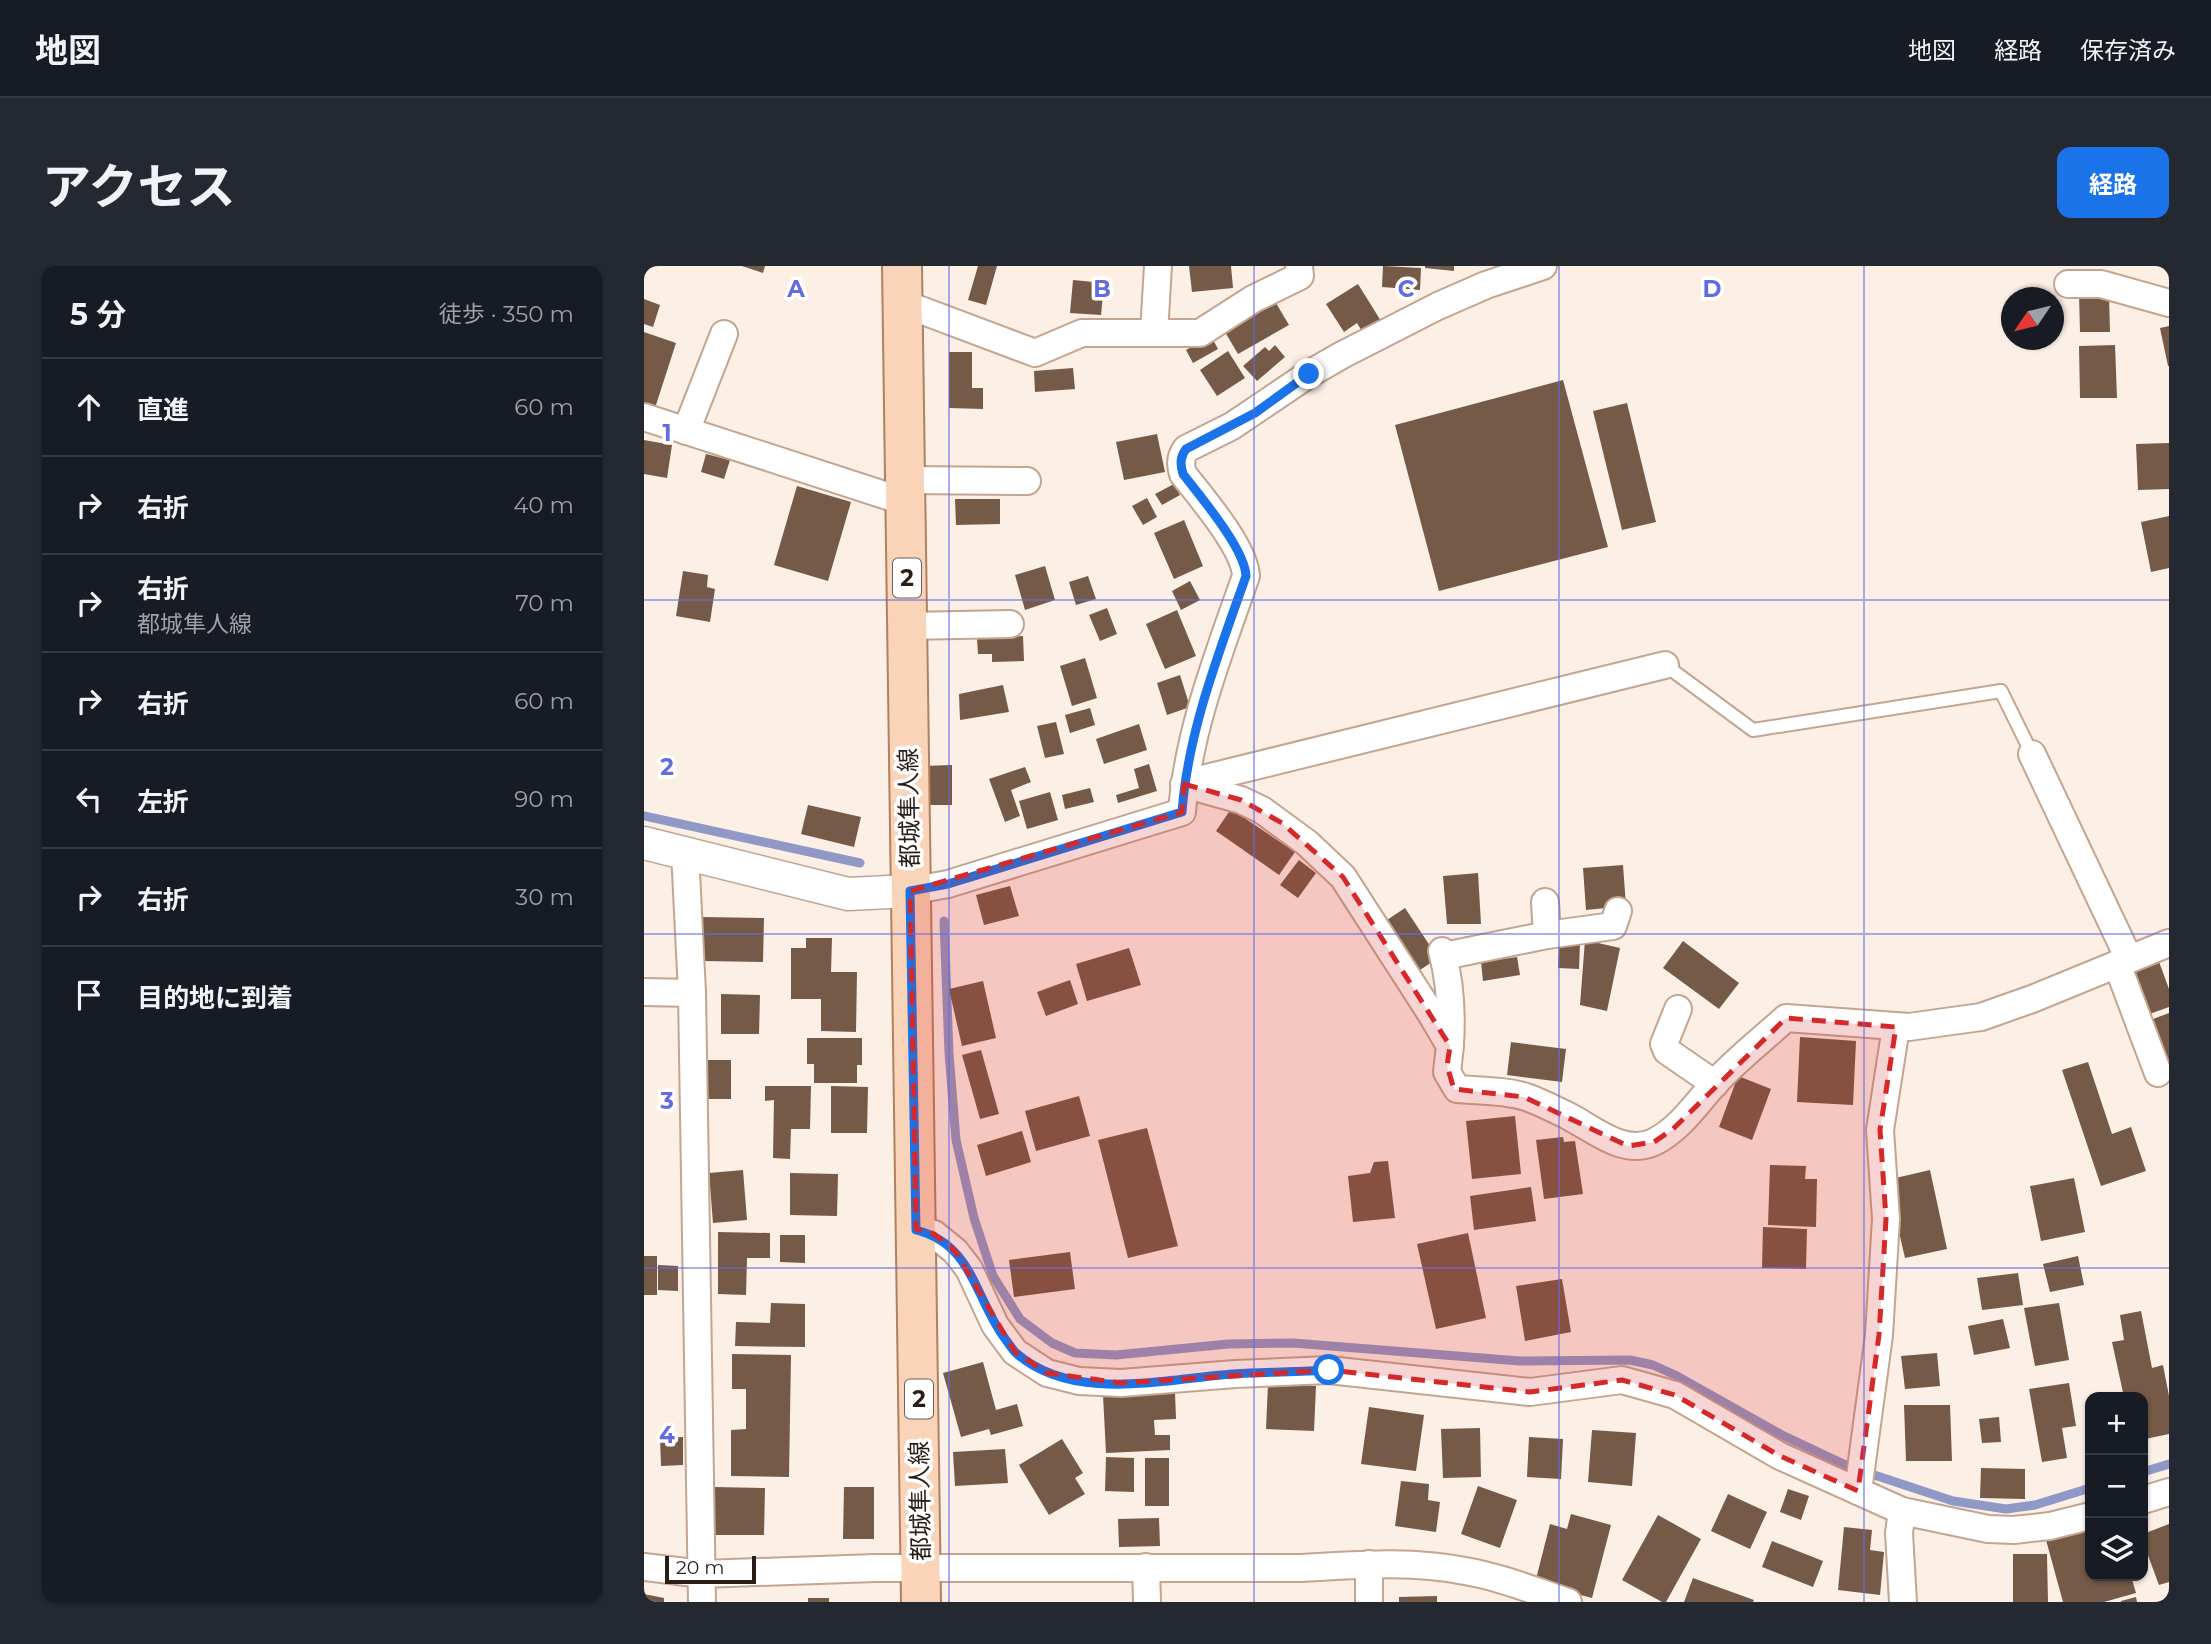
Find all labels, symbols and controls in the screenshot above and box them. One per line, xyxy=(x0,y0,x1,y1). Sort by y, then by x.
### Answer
text: 地図 xyxy=(35,30,101,70)
text: 地図 xyxy=(1908,36,1956,65)
text: 経路 xyxy=(1994,36,2042,65)
text: 保存済み xyxy=(2080,36,2176,65)
button: 経路 xyxy=(2057,147,2169,218)
text: アクセス xyxy=(42,157,236,216)
text: A xyxy=(786,275,805,303)
text: B xyxy=(1093,275,1111,303)
text: C xyxy=(1398,275,1415,303)
text: D xyxy=(1703,275,1722,303)
north arrow xyxy=(2001,287,2064,350)
text: 5 分 xyxy=(70,296,126,333)
text: 徒歩 · 350 m xyxy=(439,300,574,328)
route end xyxy=(1293,358,1324,389)
icon: ahead xyxy=(70,388,108,426)
text: 60 m xyxy=(514,393,574,421)
text: 直進 xyxy=(137,394,189,426)
text: 1 xyxy=(662,419,672,447)
icon: right xyxy=(70,486,108,524)
text: 40 m xyxy=(513,491,574,519)
text: 右折 xyxy=(137,492,189,524)
road number: 2 xyxy=(893,558,921,598)
text: 右折 xyxy=(137,573,189,605)
icon: right xyxy=(70,584,108,622)
text: 70 m xyxy=(515,589,574,617)
text: 都城隼人線 xyxy=(137,610,252,638)
icon: right xyxy=(70,682,108,720)
text: 60 m xyxy=(514,687,574,715)
text: 右折 xyxy=(137,688,189,720)
street label: 都城隼人線 xyxy=(893,748,925,868)
text: 2 xyxy=(660,753,674,781)
icon: left xyxy=(70,780,108,818)
text: 90 m xyxy=(514,785,574,813)
text: 左折 xyxy=(137,786,189,818)
icon: right xyxy=(70,878,108,916)
text: 30 m xyxy=(515,883,574,911)
text: 右折 xyxy=(137,884,189,916)
icon: arrive xyxy=(70,976,108,1014)
text: 目的地に到着 xyxy=(137,982,293,1014)
text: 3 xyxy=(659,1087,674,1115)
route start xyxy=(1313,1354,1344,1385)
road number: 2 xyxy=(905,1380,933,1418)
map controls xyxy=(2085,1392,2148,1581)
button: + xyxy=(2085,1392,2148,1455)
text: 4 xyxy=(659,1421,675,1449)
street label: 都城隼人線 xyxy=(904,1441,936,1561)
button: − xyxy=(2085,1455,2148,1518)
button: layers xyxy=(2085,1518,2148,1581)
scale bar xyxy=(665,1553,756,1585)
text: 20 m xyxy=(676,1556,724,1579)

